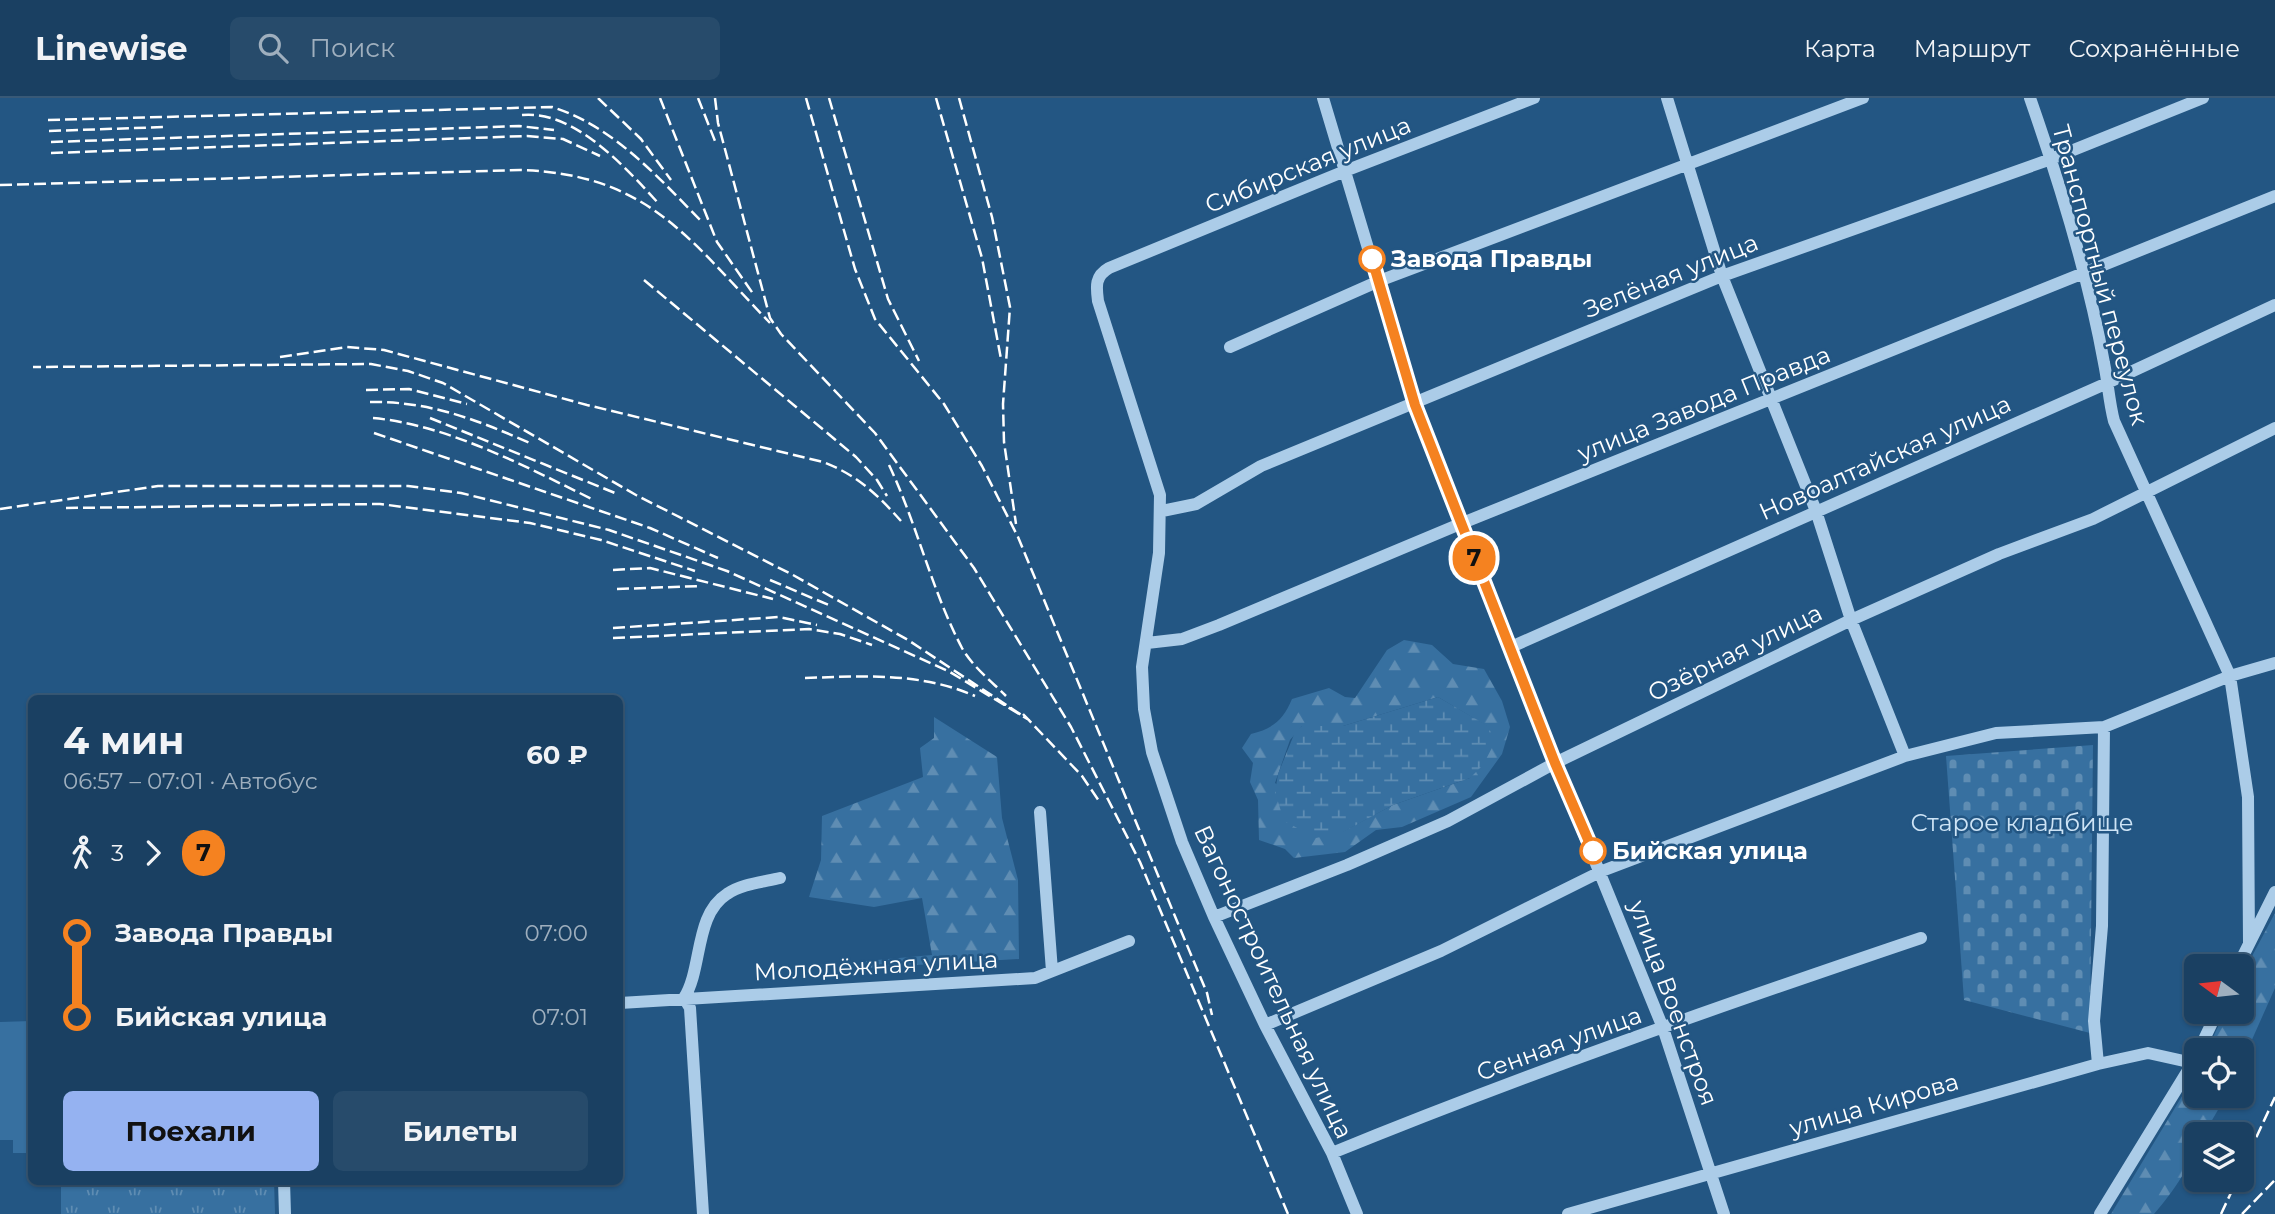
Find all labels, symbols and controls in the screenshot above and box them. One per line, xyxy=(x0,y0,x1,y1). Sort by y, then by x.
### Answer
search box xyxy=(230,17,720,80)
text: Linewise xyxy=(35,28,188,68)
icon: search xyxy=(254,29,292,67)
text: Поиск xyxy=(310,32,395,64)
text: Карта xyxy=(1804,34,1876,63)
text: Маршрут xyxy=(1914,34,2030,63)
text: Сохранённые xyxy=(2068,34,2240,63)
street label: Сибирская улица xyxy=(1201,110,1415,219)
street label: Транспортный переулок xyxy=(2046,122,2155,428)
street label: Зелёная улица xyxy=(1579,227,1762,324)
place label: Завода Правды xyxy=(1390,244,1592,273)
marker: Завода Правды xyxy=(1359,246,1385,272)
street label: улица Завода Правда xyxy=(1572,339,1835,468)
street label: Новоалтайская улица xyxy=(1754,389,2015,526)
line badge: 7 xyxy=(1451,535,1497,581)
text: 7 xyxy=(1467,543,1481,572)
street label: Озёрная улица xyxy=(1643,598,1827,707)
text: 4 мин xyxy=(63,717,184,764)
text: 60 ₽ xyxy=(526,739,588,771)
text: 06:57 – 07:01 · Автобус xyxy=(63,767,318,795)
park label: Старое кладбище xyxy=(1910,808,2134,837)
street label: Вагоностроительная улица xyxy=(1188,821,1359,1143)
icon: walk xyxy=(63,834,101,872)
icon: forward xyxy=(134,834,172,872)
place label: Бийская улица xyxy=(1612,836,1808,865)
text: 7 xyxy=(196,838,211,867)
marker: Бийская улица xyxy=(1580,838,1606,864)
text: 3 xyxy=(111,839,124,867)
street label: улица Военстроя xyxy=(1623,895,1724,1109)
text: Завода Правды xyxy=(115,917,333,949)
text: 07:00 xyxy=(525,919,588,947)
street label: Молодёжная улица xyxy=(753,945,999,986)
north arrow xyxy=(2184,954,2254,1024)
map controls xyxy=(2184,954,2254,1192)
street label: Сенная улица xyxy=(1472,1000,1645,1087)
text: Бийская улица xyxy=(115,1001,327,1033)
text: 07:01 xyxy=(531,1003,588,1031)
button: locate xyxy=(2184,1038,2254,1108)
street label: улица Кирова xyxy=(1785,1067,1962,1143)
button: Поехали xyxy=(63,1091,319,1171)
button: Билеты xyxy=(333,1091,588,1171)
button: layers xyxy=(2184,1122,2254,1192)

